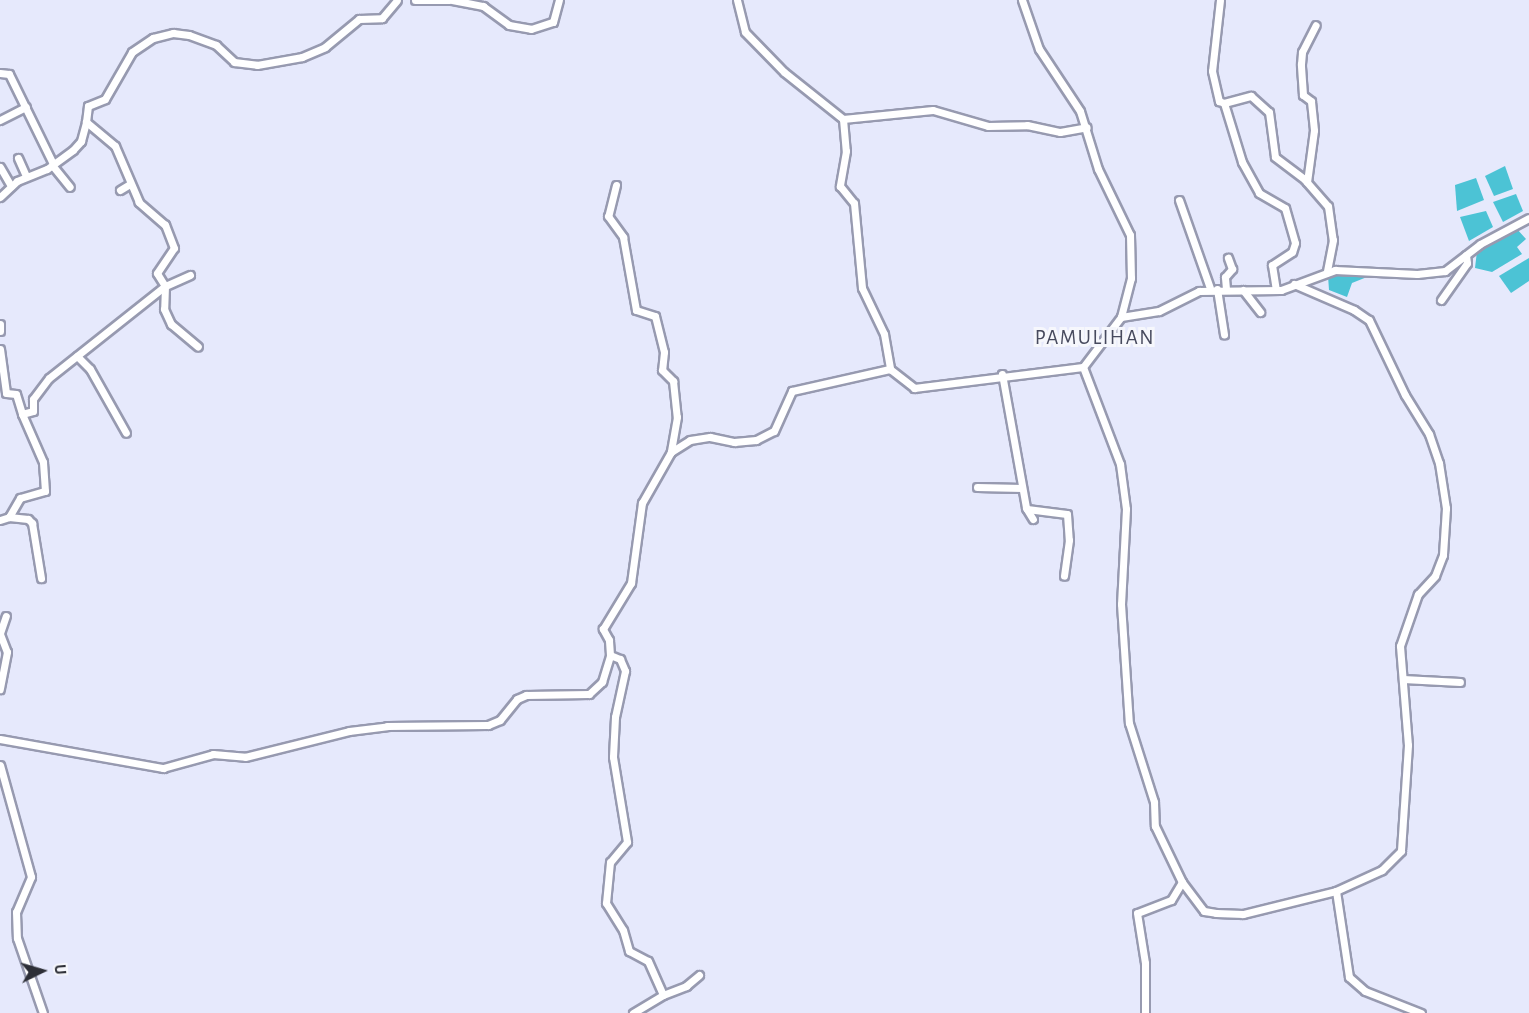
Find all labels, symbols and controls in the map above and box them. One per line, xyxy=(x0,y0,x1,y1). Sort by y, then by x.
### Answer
district label: PAMULIHAN xyxy=(1035,325,1155,351)
north arrow xyxy=(12,941,72,1001)
text: U xyxy=(52,964,68,975)

